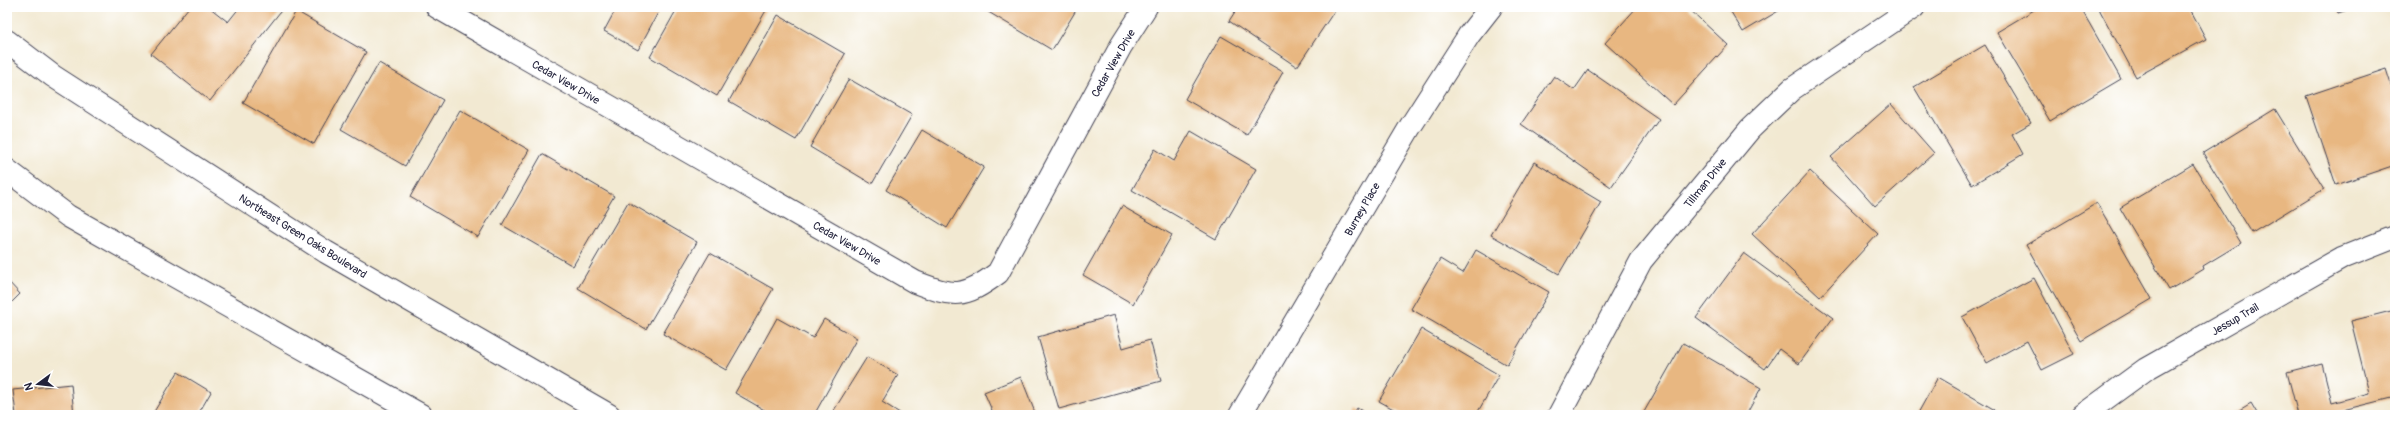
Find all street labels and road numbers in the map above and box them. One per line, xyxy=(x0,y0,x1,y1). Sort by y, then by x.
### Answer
street label: Cedar View Drive xyxy=(1089,26,1138,100)
street label: Cedar View Drive xyxy=(529,58,603,107)
street label: Tillman Drive xyxy=(1681,155,1730,211)
street label: Burney Place xyxy=(1342,180,1383,238)
street label: Northeast Green Oaks Boulevard xyxy=(236,192,369,281)
street label: Cedar View Drive xyxy=(810,219,884,268)
street label: Jessup Trail xyxy=(2209,301,2261,338)

